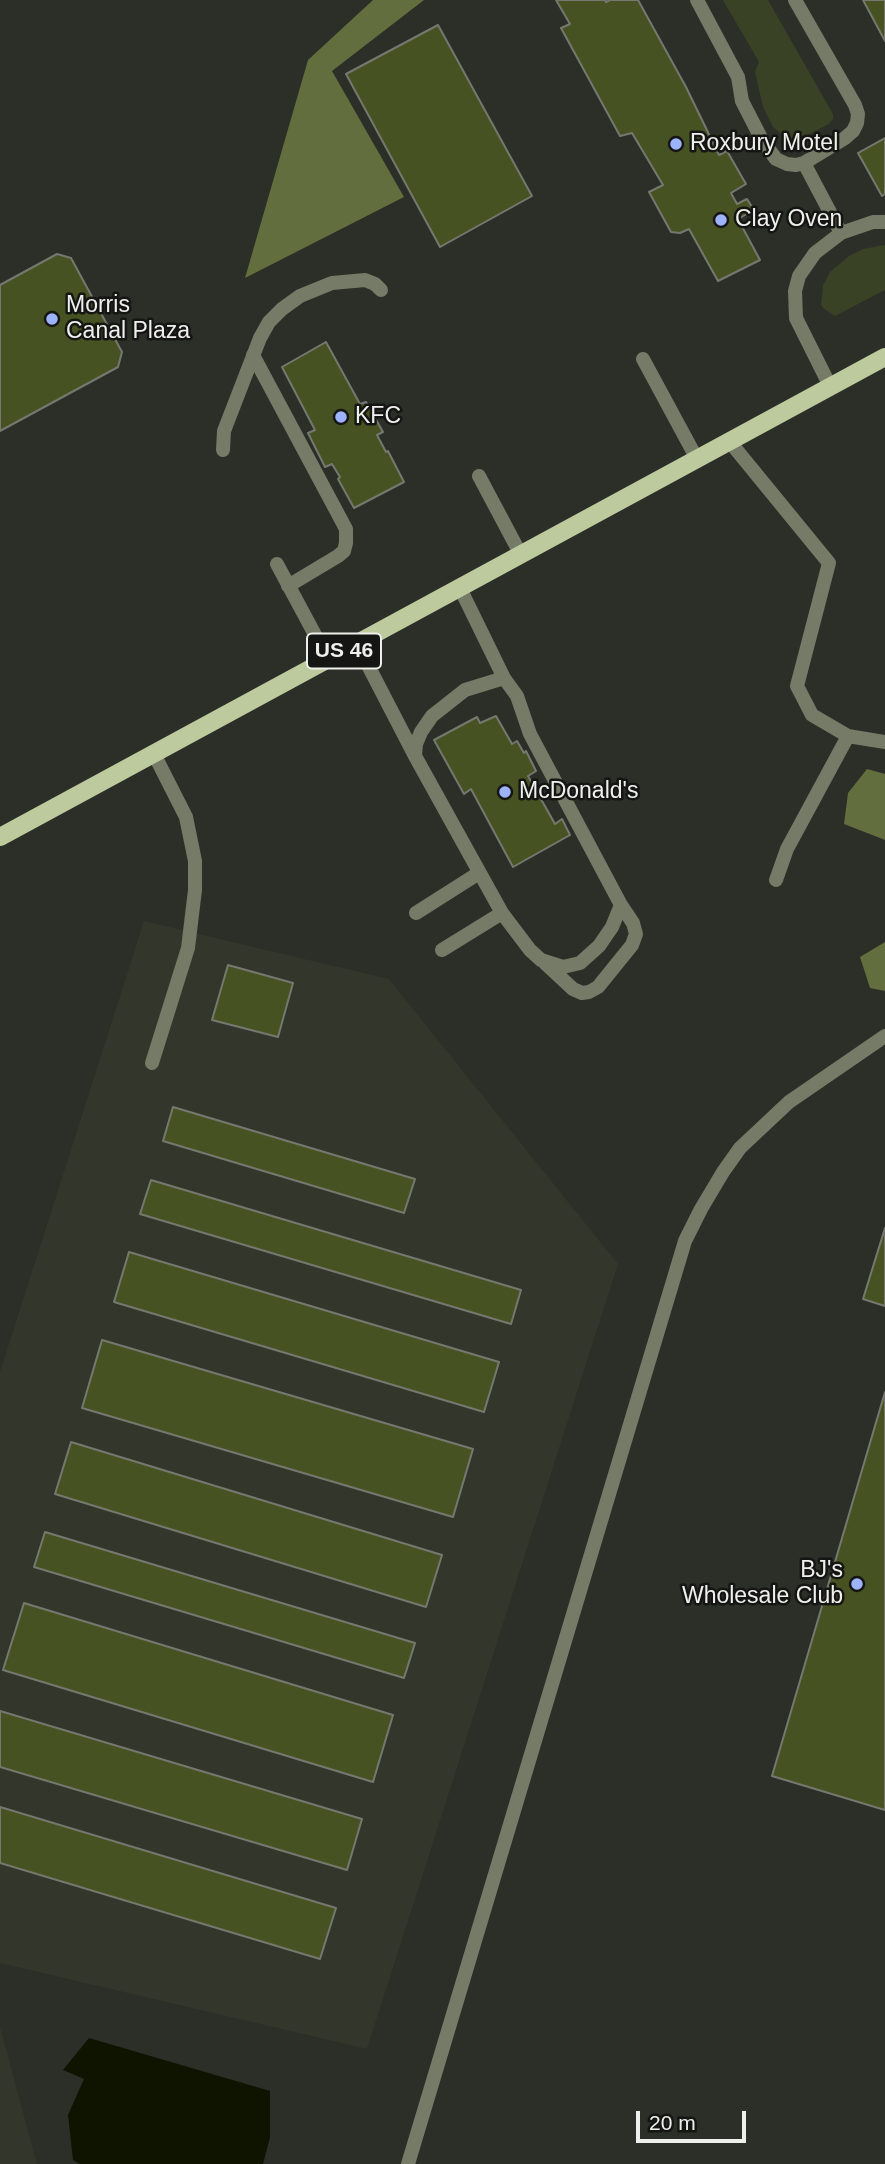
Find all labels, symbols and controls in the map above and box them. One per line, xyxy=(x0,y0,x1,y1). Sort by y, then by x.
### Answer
place label: Roxbury Motel xyxy=(690,130,838,158)
marker: Roxbury Motel xyxy=(668,136,684,152)
place label: Clay Oven xyxy=(735,206,842,234)
marker: Clay Oven xyxy=(713,212,729,228)
place label: Morris Canal Plaza xyxy=(66,292,190,346)
marker: Morris Canal Plaza xyxy=(44,311,60,327)
place label: KFC xyxy=(355,403,401,431)
marker: KFC xyxy=(333,409,349,425)
road number: US 46 xyxy=(307,634,381,668)
place label: McDonald's xyxy=(519,778,638,806)
marker: McDonald's xyxy=(497,784,513,800)
place label: BJ's Wholesale Club xyxy=(682,1557,843,1611)
marker: BJ's Wholesale Club xyxy=(849,1576,865,1592)
scale bar xyxy=(640,2098,750,2142)
text: 20 m xyxy=(649,2111,696,2134)

